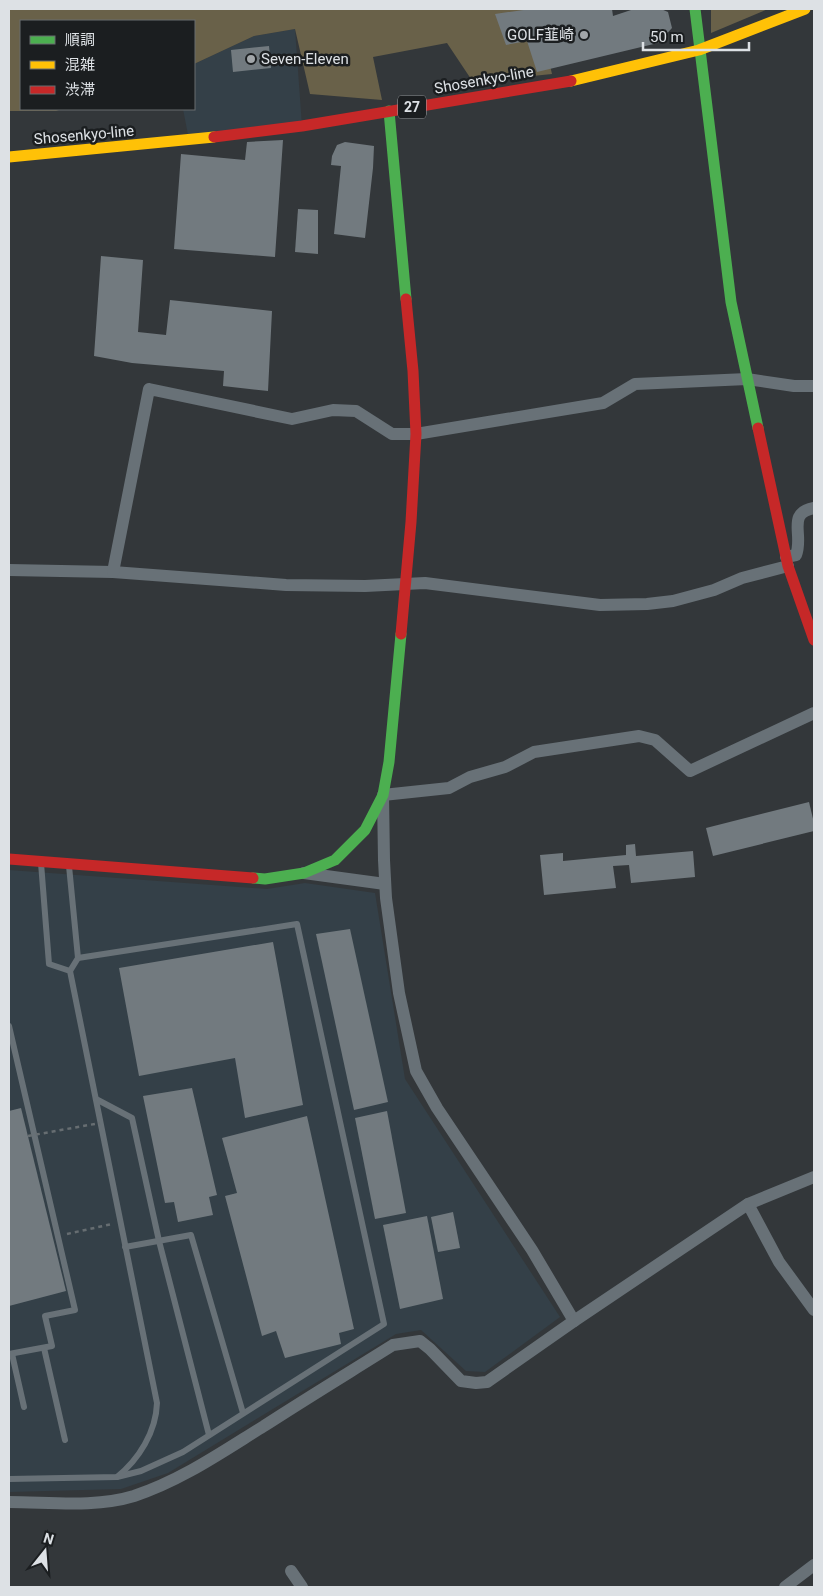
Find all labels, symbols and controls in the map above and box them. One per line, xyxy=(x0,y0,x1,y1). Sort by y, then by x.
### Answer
legend xyxy=(20,20,195,110)
scale bar xyxy=(643,20,749,52)
place label: GOLF韮崎 xyxy=(507,26,574,44)
text: 50 m xyxy=(650,28,684,46)
marker: GOLF韮崎 xyxy=(578,29,590,41)
text: 順調 xyxy=(65,31,95,49)
place label: Seven-Eleven xyxy=(261,50,349,68)
marker: Seven-Eleven xyxy=(245,53,257,65)
text: 混雑 xyxy=(65,56,95,74)
street label: Shosenkyo-line xyxy=(433,62,535,98)
text: 渋滞 xyxy=(65,81,95,99)
road number: 27 xyxy=(398,95,426,118)
street label: Shosenkyo-line xyxy=(33,122,135,148)
north arrow xyxy=(20,1526,70,1576)
text: N xyxy=(42,1529,56,1548)

